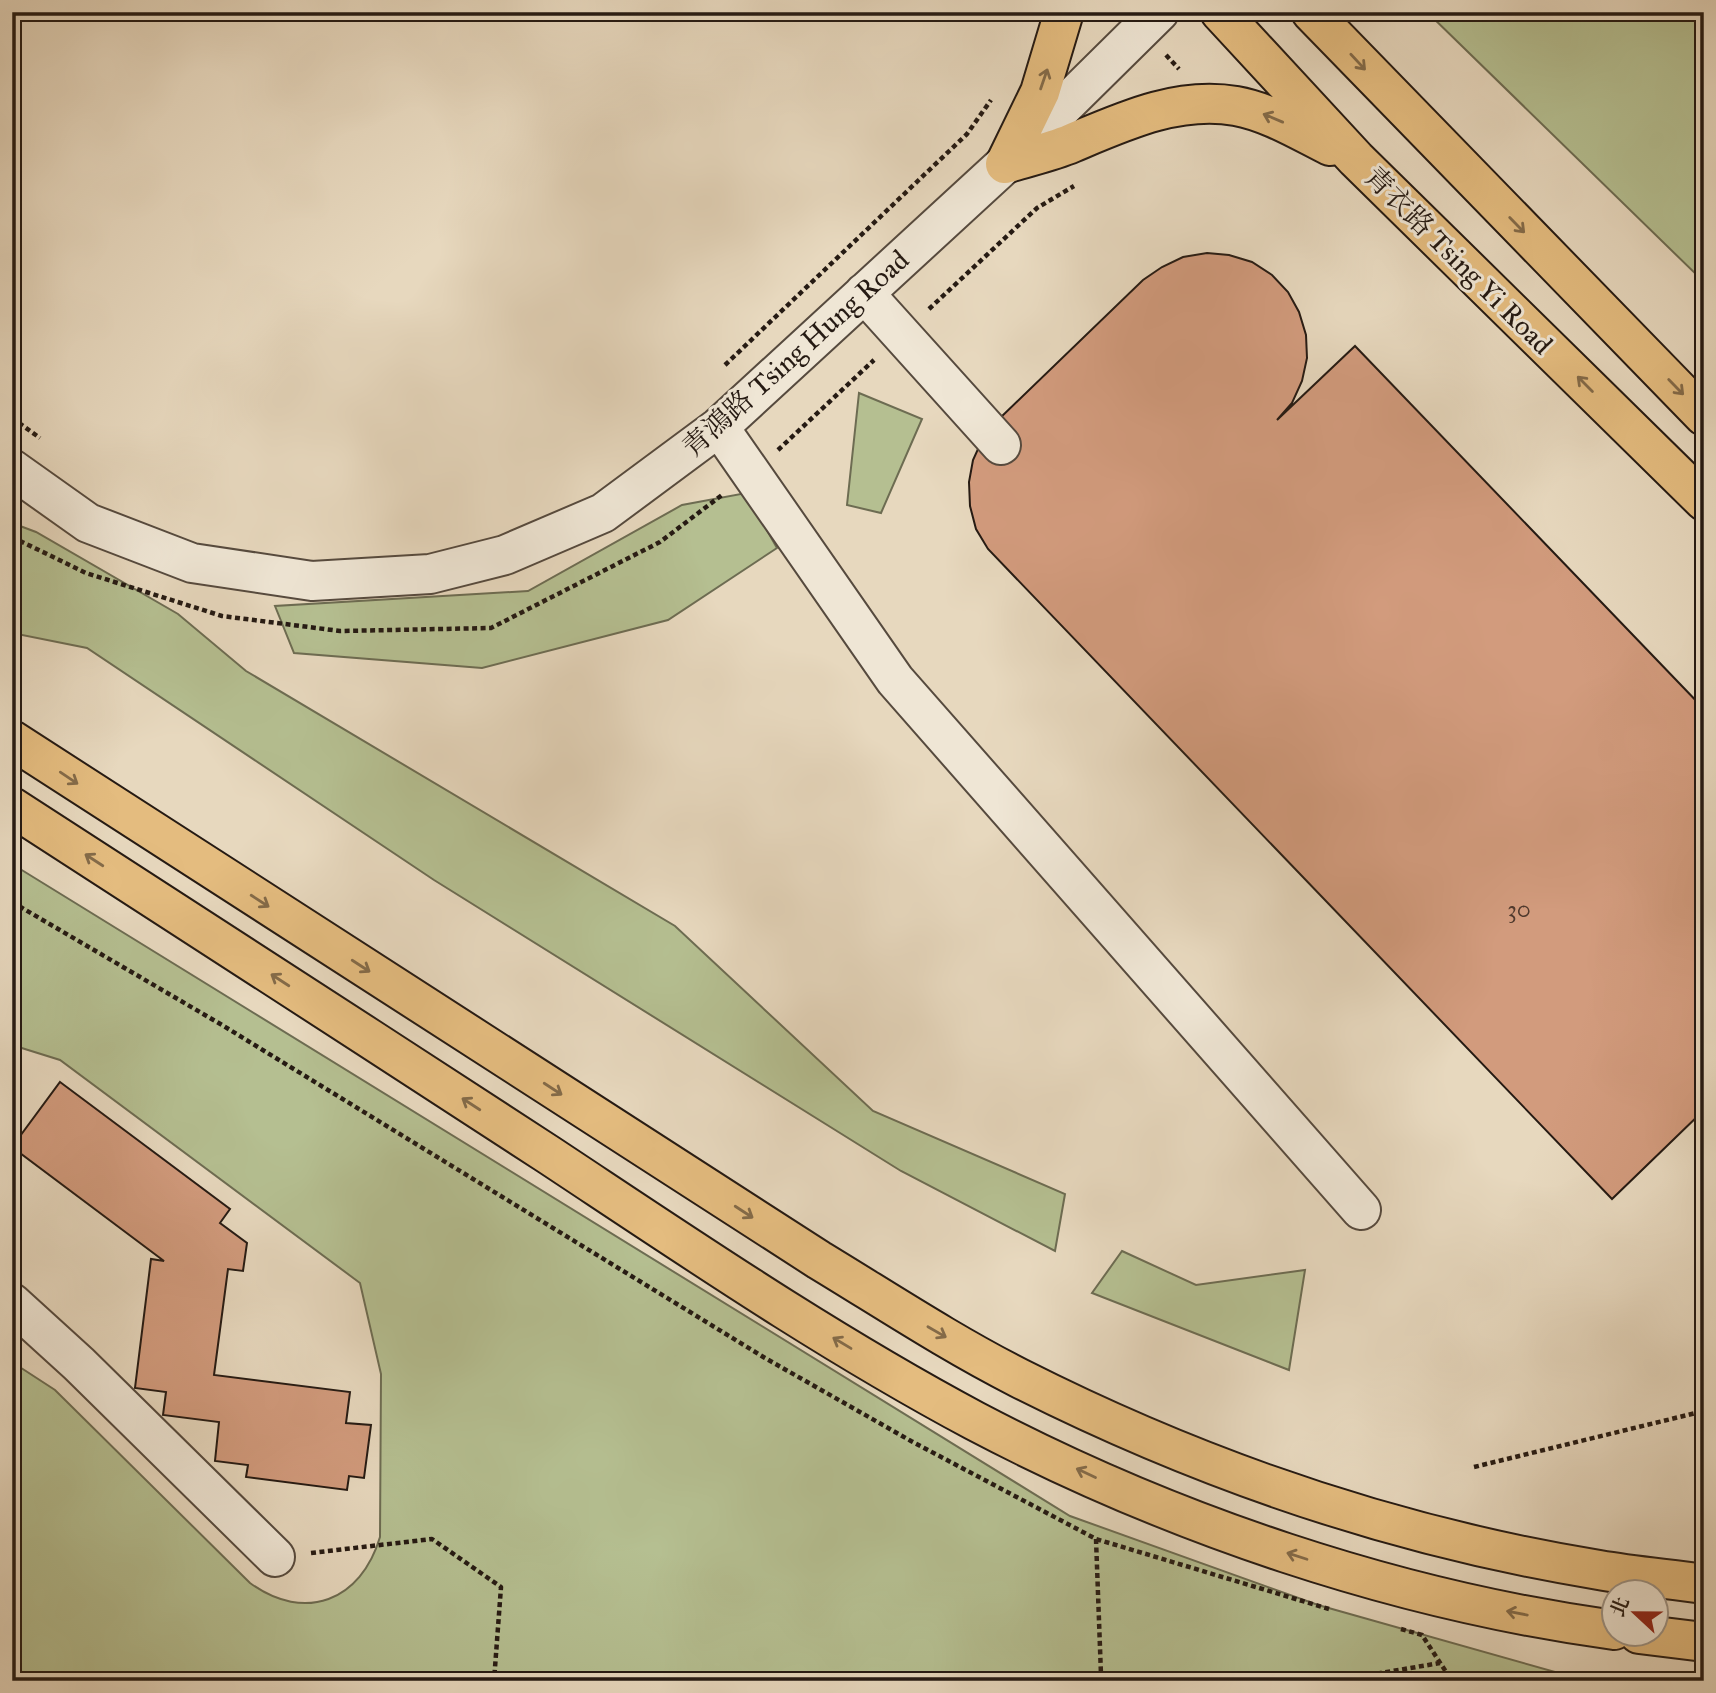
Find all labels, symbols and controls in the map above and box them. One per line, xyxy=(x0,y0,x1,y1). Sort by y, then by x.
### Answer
one-way arrow xyxy=(1350,53,1366,71)
one-way arrow xyxy=(1039,69,1051,91)
one-way arrow xyxy=(1263,111,1285,124)
street label: 青衣路 Tsing Yi Road xyxy=(1357,159,1560,362)
one-way arrow xyxy=(1508,216,1525,233)
street label: 青鴻路 Tsing Hung Road xyxy=(675,242,916,465)
one-way arrow xyxy=(1577,376,1594,393)
one-way arrow xyxy=(1667,379,1684,396)
one-way arrow xyxy=(59,771,78,785)
one-way arrow xyxy=(85,853,105,867)
one-way arrow xyxy=(250,894,269,908)
house number: 30 xyxy=(1507,894,1531,924)
one-way arrow xyxy=(351,959,371,973)
one-way arrow xyxy=(271,973,290,988)
one-way arrow xyxy=(542,1082,562,1096)
one-way arrow xyxy=(461,1097,481,1111)
one-way arrow xyxy=(734,1204,753,1219)
one-way arrow xyxy=(927,1325,947,1339)
one-way arrow xyxy=(832,1336,852,1350)
one-way arrow xyxy=(1076,1466,1097,1480)
one-way arrow xyxy=(1287,1549,1309,1561)
north arrow xyxy=(1600,1578,1670,1648)
text: 北 xyxy=(1605,1594,1634,1620)
one-way arrow xyxy=(1506,1606,1529,1620)

